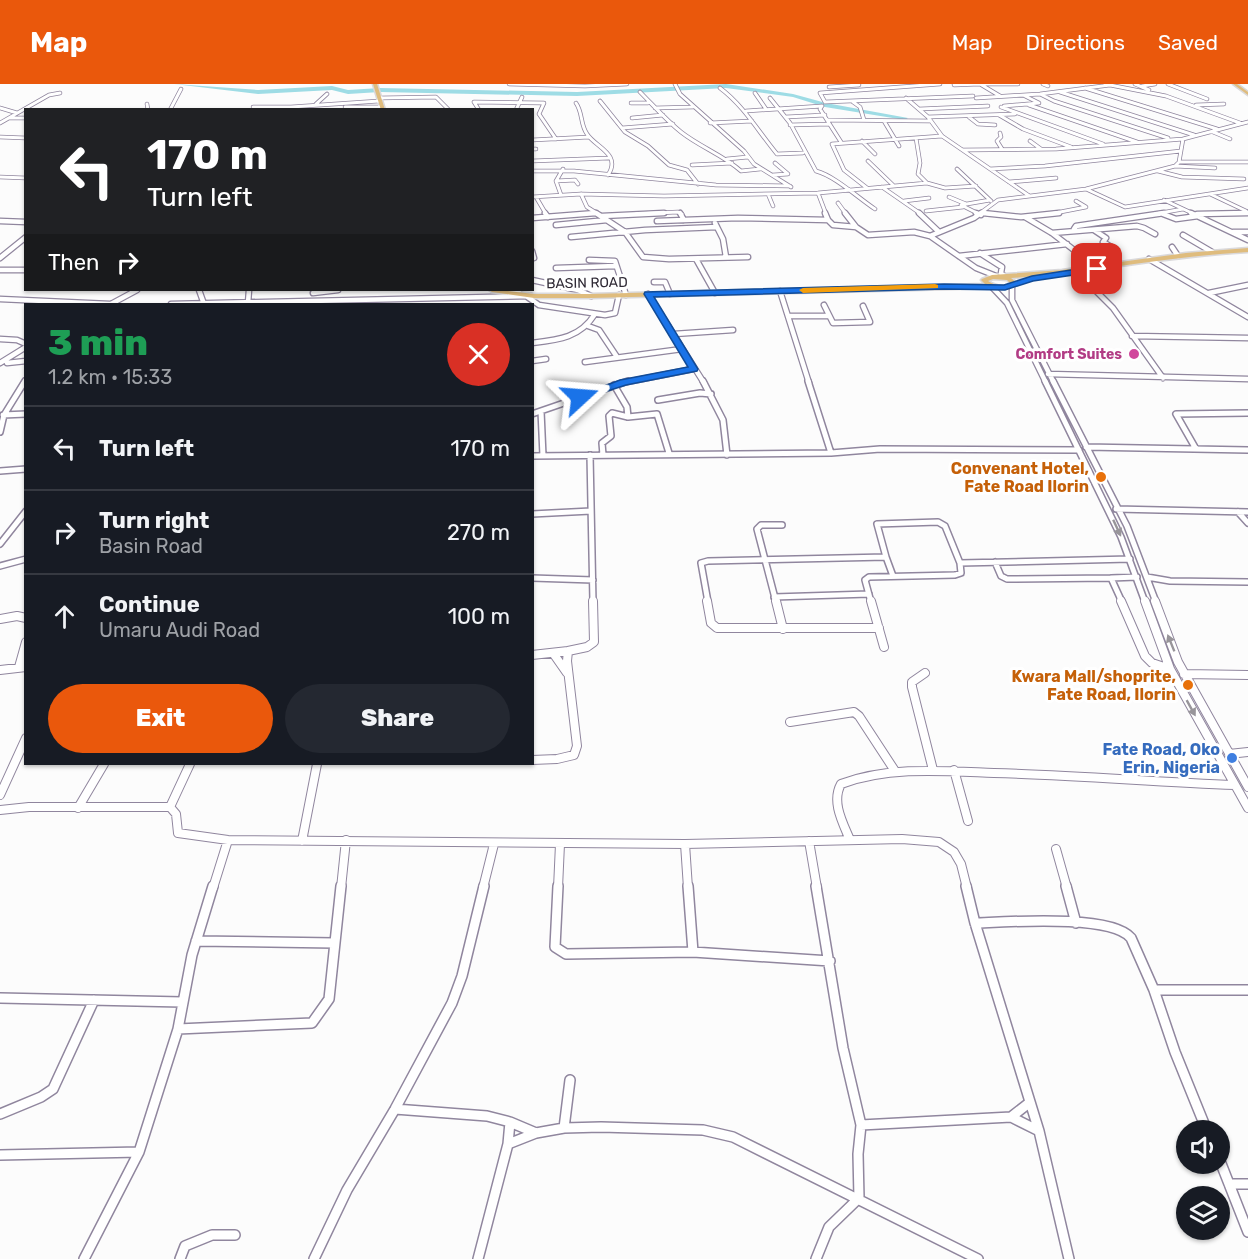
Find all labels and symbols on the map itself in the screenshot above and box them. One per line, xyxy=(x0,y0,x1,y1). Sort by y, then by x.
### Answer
pin xyxy=(1071,243,1122,294)
street label: BASIN ROAD xyxy=(546,274,628,292)
place label: Comfort Suites xyxy=(1015,346,1122,363)
marker: Comfort Suites xyxy=(1127,347,1141,361)
position arrow xyxy=(548,365,612,429)
place label: Convenant Hotel, Fate Road Ilorin xyxy=(951,459,1089,496)
marker: Convenant Hotel, Fate Road Ilorin xyxy=(1094,470,1108,484)
one-way arrow xyxy=(1112,519,1122,537)
one-way arrow xyxy=(1166,634,1175,652)
place label: Kwara Mall/shoprite, Fate Road, Ilorin xyxy=(1012,667,1176,704)
marker: Kwara Mall/shoprite, Fate Road, Ilorin xyxy=(1181,678,1195,692)
one-way arrow xyxy=(1186,700,1196,717)
place label: Fate Road, Oko Erin, Nigeria xyxy=(1102,740,1220,777)
marker: Fate Road, Oko Erin, Nigeria xyxy=(1225,751,1239,765)

